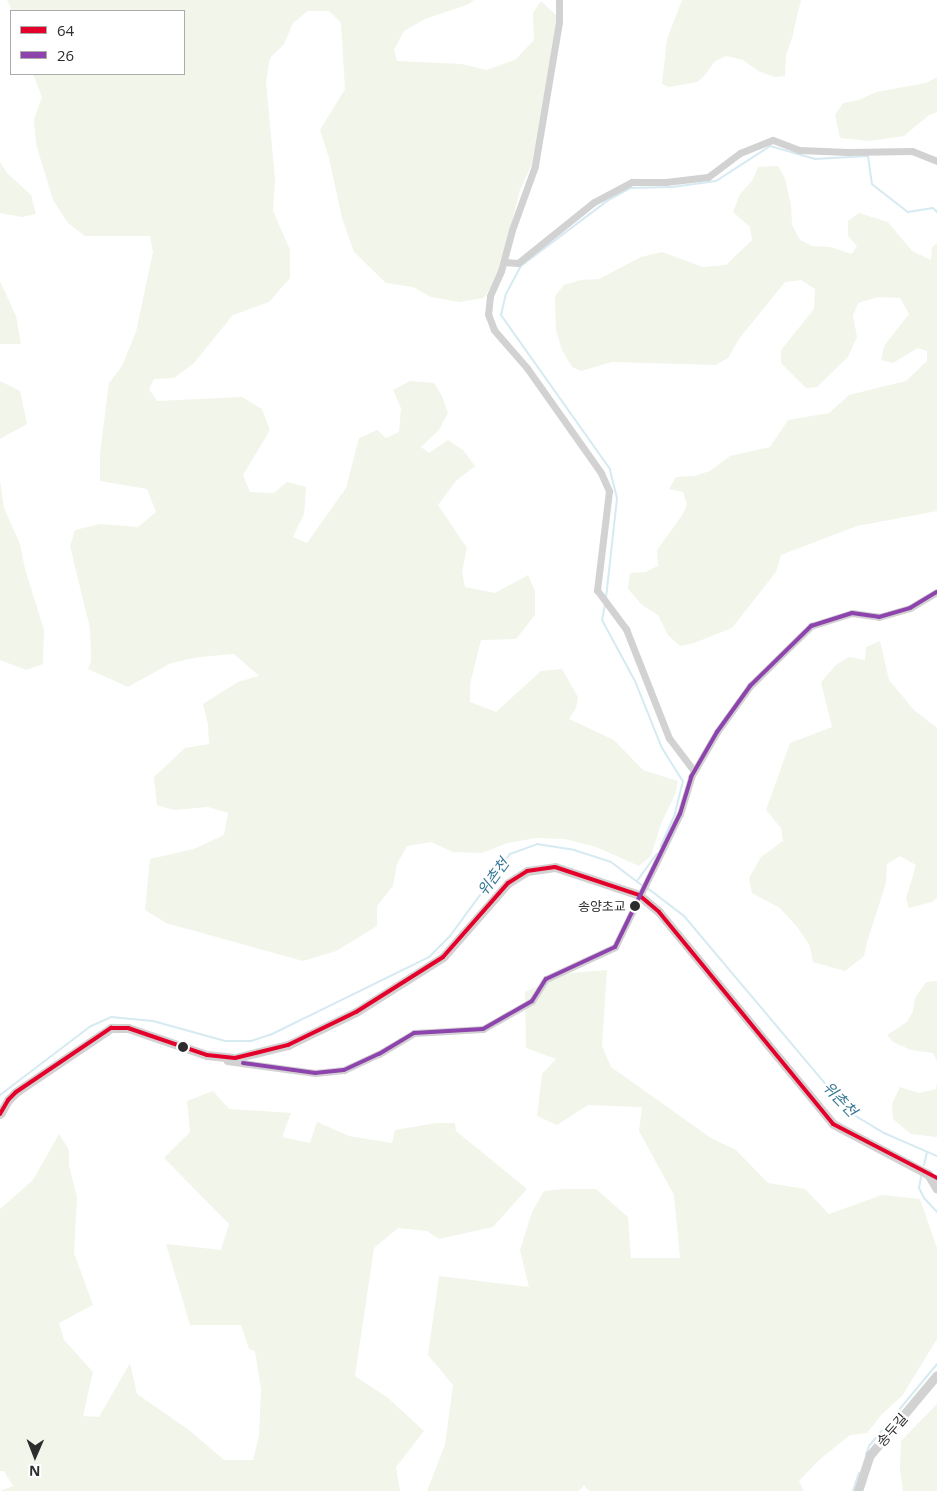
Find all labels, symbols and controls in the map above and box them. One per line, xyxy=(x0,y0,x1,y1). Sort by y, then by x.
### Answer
legend xyxy=(10,10,185,75)
text: 64 xyxy=(57,20,74,40)
text: 26 xyxy=(57,45,74,65)
water label: 위촌천 xyxy=(474,855,512,899)
place label: 송양초교 xyxy=(578,898,626,914)
marker: 송양초교 xyxy=(630,901,640,911)
unlabelled marker xyxy=(178,1042,188,1052)
water label: 위촌천 xyxy=(819,1078,861,1120)
street label: 송두길 xyxy=(873,1410,911,1450)
north arrow xyxy=(10,1431,60,1481)
text: N xyxy=(29,1462,41,1481)

